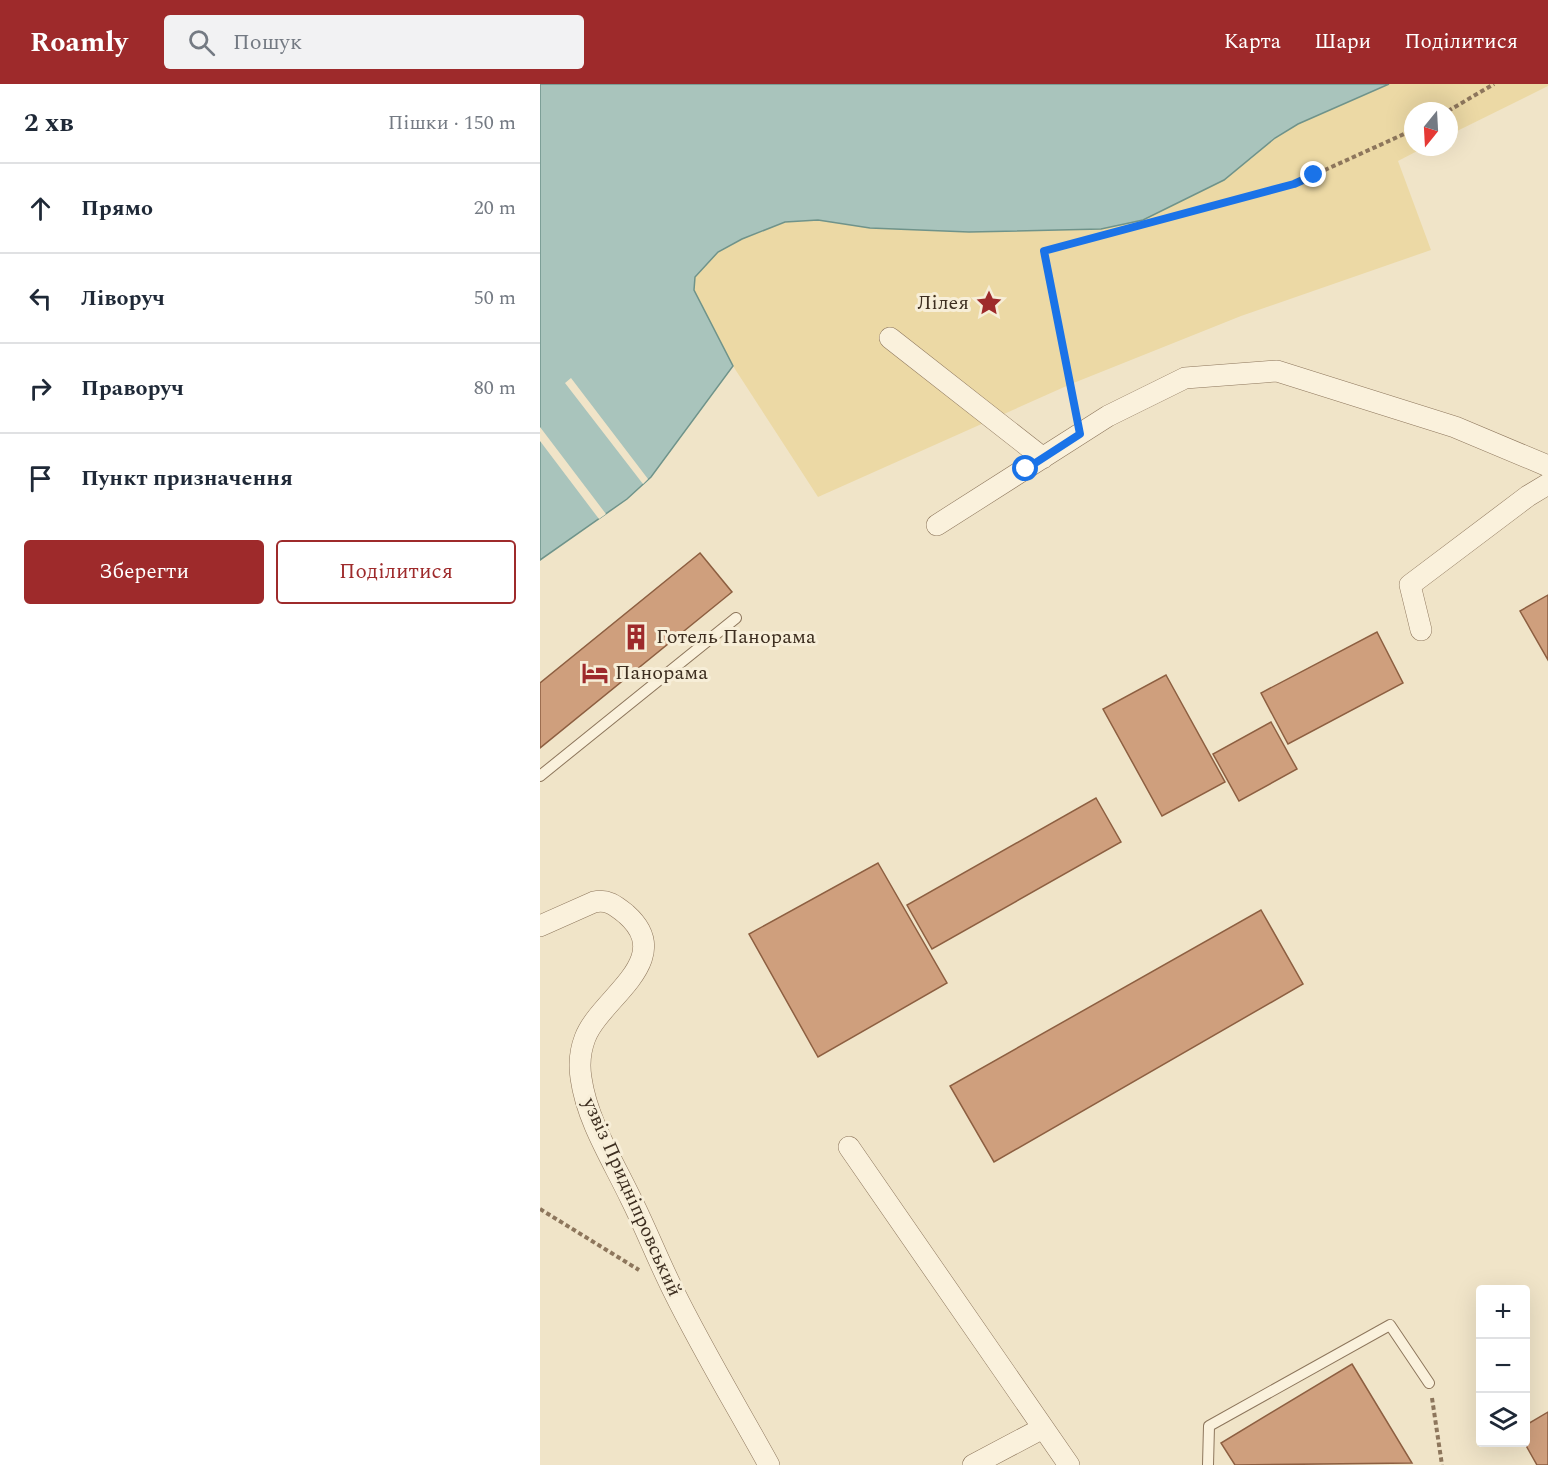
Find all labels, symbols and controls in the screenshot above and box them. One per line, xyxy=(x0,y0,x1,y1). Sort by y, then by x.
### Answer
search box xyxy=(164,15,584,69)
text: Roamly xyxy=(30,21,128,64)
icon: search xyxy=(185,26,218,59)
text: Пошук xyxy=(233,26,302,59)
text: Карта xyxy=(1224,26,1281,58)
text: Шари xyxy=(1314,26,1371,58)
text: Поділитися xyxy=(1404,26,1518,58)
north arrow xyxy=(1404,102,1458,156)
text: 2 хв xyxy=(24,103,74,143)
text: Пішки · 150 m xyxy=(388,108,516,138)
route end xyxy=(1300,161,1326,187)
icon: ahead xyxy=(24,192,57,225)
text: Прямо xyxy=(81,192,153,225)
text: 20 m xyxy=(474,193,516,223)
icon: left xyxy=(24,282,57,315)
text: Ліворуч xyxy=(81,282,165,315)
text: 50 m xyxy=(474,283,516,313)
place label: Лілея xyxy=(917,288,969,318)
place icon: Лілея xyxy=(974,288,1004,318)
icon: right xyxy=(24,372,57,405)
text: Праворуч xyxy=(81,372,184,405)
text: 80 m xyxy=(474,373,516,403)
route start xyxy=(1012,455,1038,481)
icon: arrive xyxy=(24,462,57,495)
text: Пункт призначення xyxy=(81,462,293,495)
button: Зберегти xyxy=(24,540,264,604)
button: Поділитися xyxy=(276,540,516,604)
building icon: Готель Панорама xyxy=(621,622,651,652)
place label: Готель Панорама xyxy=(656,622,816,652)
hotel icon: Панорама xyxy=(580,658,610,688)
place label: Панорама xyxy=(615,658,708,688)
street label: узвіз Придніпровський xyxy=(574,1092,689,1301)
map controls xyxy=(1476,1285,1530,1447)
button: + xyxy=(1476,1285,1530,1339)
button: − xyxy=(1476,1339,1530,1393)
button: layers xyxy=(1476,1393,1530,1447)

